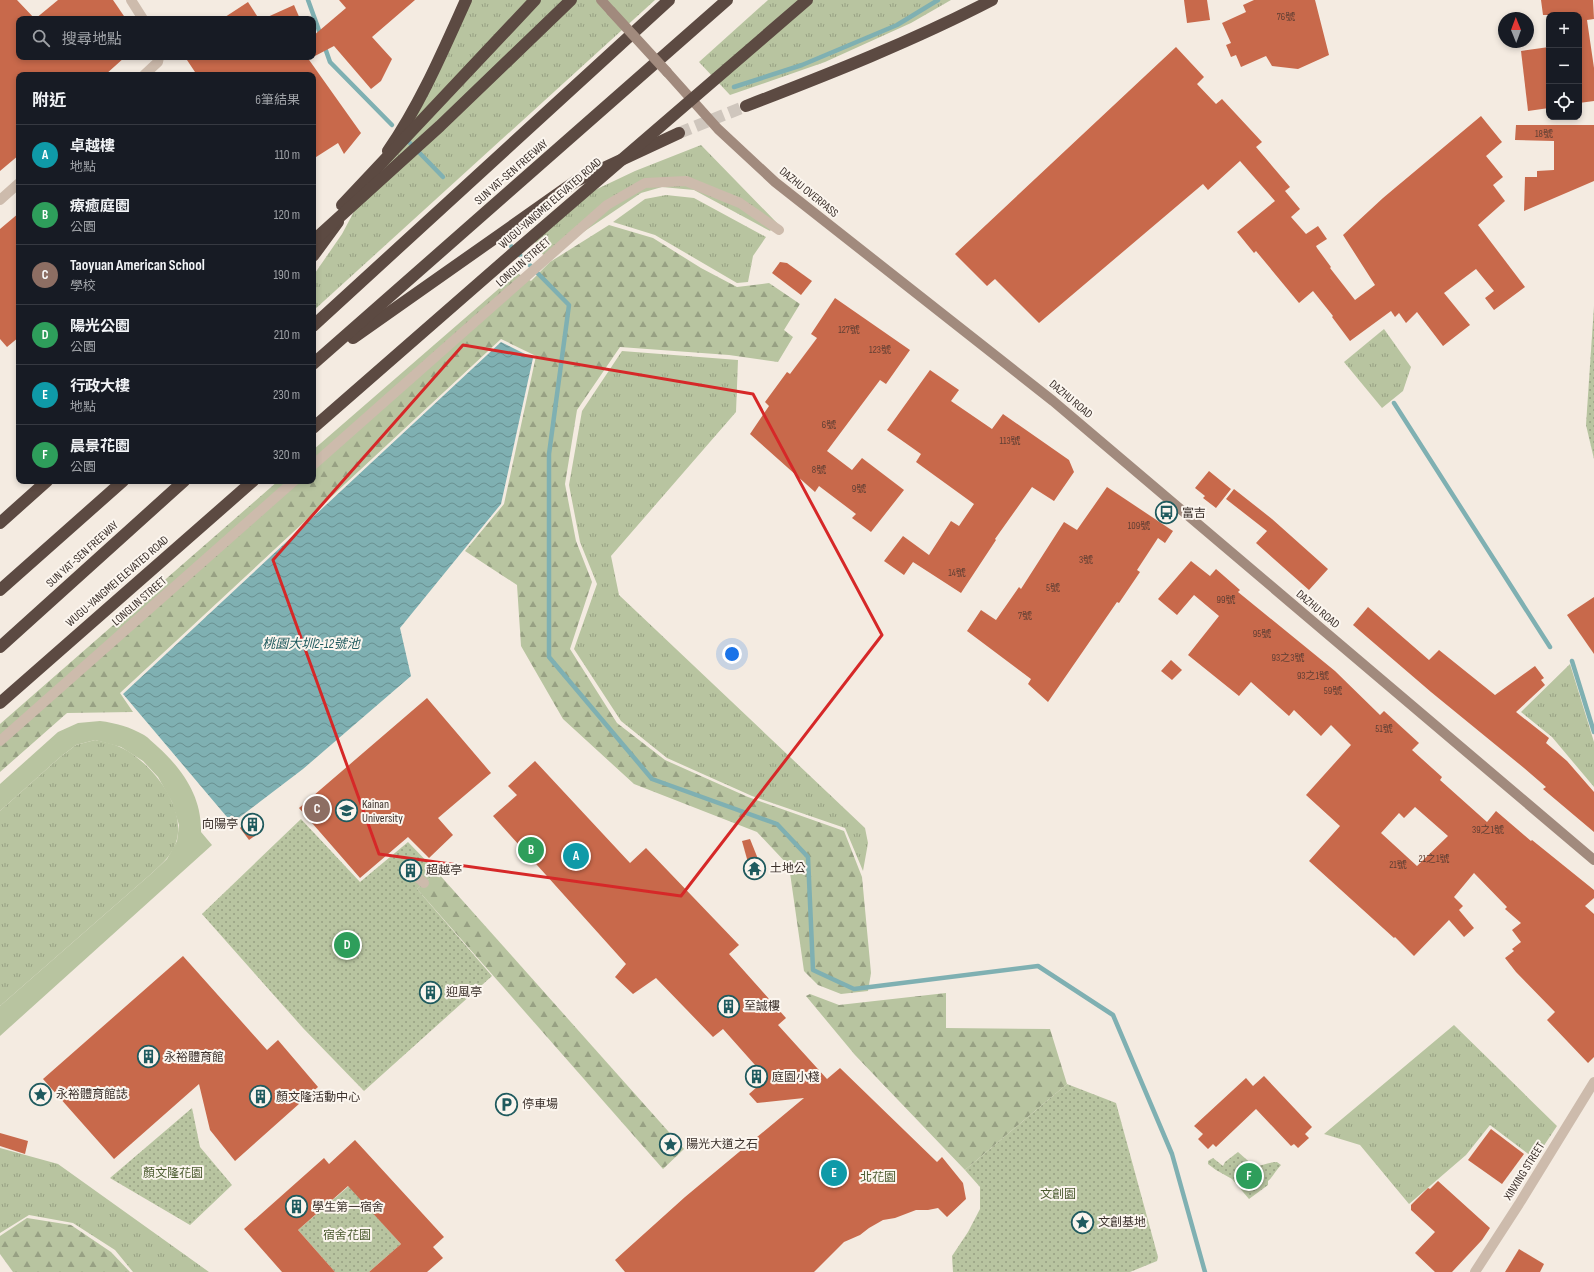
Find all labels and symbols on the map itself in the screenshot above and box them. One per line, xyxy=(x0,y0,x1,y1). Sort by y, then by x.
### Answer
house number: 76號 xyxy=(1277,11,1295,23)
north arrow xyxy=(1498,12,1534,48)
house number: 18號 xyxy=(1535,128,1553,140)
street label: SUN YAT-SEN FREEWAY xyxy=(472,136,551,208)
street label: WUGU-YANGMEI ELEVATED ROAD xyxy=(496,154,605,252)
street label: DAZHU OVERPASS xyxy=(776,164,841,221)
street label: LONGLIN STREET xyxy=(493,235,554,290)
house number: 127號 xyxy=(838,324,860,336)
house number: 123號 xyxy=(869,344,891,356)
street label: DAZHU ROAD xyxy=(1046,377,1096,422)
house number: 6號 xyxy=(822,419,836,431)
house number: 113號 xyxy=(999,435,1021,447)
house number: 8號 xyxy=(812,464,826,476)
house number: 9號 xyxy=(852,483,866,495)
bus stop icon: 富吉 xyxy=(1154,500,1180,526)
place label: 富吉 xyxy=(1182,506,1206,521)
street label: SUN YAT-SEN FREEWAY xyxy=(43,518,122,591)
house number: 109號 xyxy=(1128,520,1150,532)
street label: WUGU-YANGMEI ELEVATED ROAD xyxy=(63,532,172,630)
house number: 3號 xyxy=(1079,554,1093,566)
house number: 14號 xyxy=(948,567,966,579)
street label: LONGLIN STREET xyxy=(109,574,170,629)
house number: 5號 xyxy=(1046,582,1060,594)
street label: DAZHU ROAD xyxy=(1293,587,1343,632)
house number: 99號 xyxy=(1217,594,1235,606)
house number: 7號 xyxy=(1018,610,1032,622)
house number: 95號 xyxy=(1253,628,1271,640)
water label: 桃園大圳2-12號池 xyxy=(262,636,362,652)
your location xyxy=(722,644,742,664)
house number: 93之3號 xyxy=(1272,652,1304,664)
house number: 93之1號 xyxy=(1297,670,1329,682)
house number: 59號 xyxy=(1324,685,1342,697)
house number: 51號 xyxy=(1375,723,1393,735)
pin: C xyxy=(304,794,330,824)
place label: Kainan University xyxy=(362,797,403,826)
school or university icon: Kainan University xyxy=(334,798,360,824)
building icon: 向陽亭 xyxy=(240,811,266,837)
place label: 向陽亭 xyxy=(202,817,238,832)
house number: 39之1號 xyxy=(1472,824,1504,836)
pin: B xyxy=(518,835,544,865)
pin: A xyxy=(563,841,589,871)
house number: 21之1號 xyxy=(1418,853,1450,865)
temple icon: 土地公 xyxy=(742,855,768,881)
building icon: 超越亭 xyxy=(398,857,424,883)
house number: 21號 xyxy=(1389,859,1407,871)
place label: 土地公 xyxy=(770,861,806,876)
place label: 超越亭 xyxy=(426,863,462,878)
pin: D xyxy=(334,930,360,960)
building icon: 迎風亭 xyxy=(418,979,444,1005)
place label: 迎風亭 xyxy=(446,985,482,1000)
building icon: 至誠樓 xyxy=(716,993,742,1019)
place label: 至誠樓 xyxy=(744,999,780,1014)
building icon: 永裕體育館 xyxy=(136,1044,162,1070)
place label: 永裕體育館 xyxy=(164,1050,224,1065)
building icon: 庭園小棧 xyxy=(743,1064,769,1090)
place label: 庭園小棧 xyxy=(772,1070,820,1085)
place icon: 永裕體育館誌 xyxy=(28,1081,54,1107)
building icon: 顏文隆活動中心 xyxy=(248,1084,274,1110)
place label: 永裕體育館誌 xyxy=(56,1087,128,1102)
place label: 顏文隆活動中心 xyxy=(276,1090,360,1105)
parking icon: 停車場 xyxy=(493,1091,519,1117)
place label: 停車場 xyxy=(522,1097,558,1112)
place icon: 陽光大道之石 xyxy=(658,1131,684,1157)
place label: 陽光大道之石 xyxy=(686,1137,758,1152)
street label: XINXING STREET xyxy=(1500,1139,1548,1204)
pin: E xyxy=(821,1158,847,1188)
pin: F xyxy=(1236,1161,1262,1191)
park label: 顏文隆花園 xyxy=(143,1166,203,1181)
park label: 北花園 xyxy=(860,1170,896,1185)
park label: 文創園 xyxy=(1040,1187,1076,1202)
building icon: 學生第一宿舍 xyxy=(283,1194,309,1220)
place label: 學生第一宿舍 xyxy=(312,1200,384,1215)
place icon: 文創基地 xyxy=(1069,1209,1095,1235)
place label: 文創基地 xyxy=(1098,1215,1146,1230)
park label: 宿舍花園 xyxy=(323,1228,371,1243)

